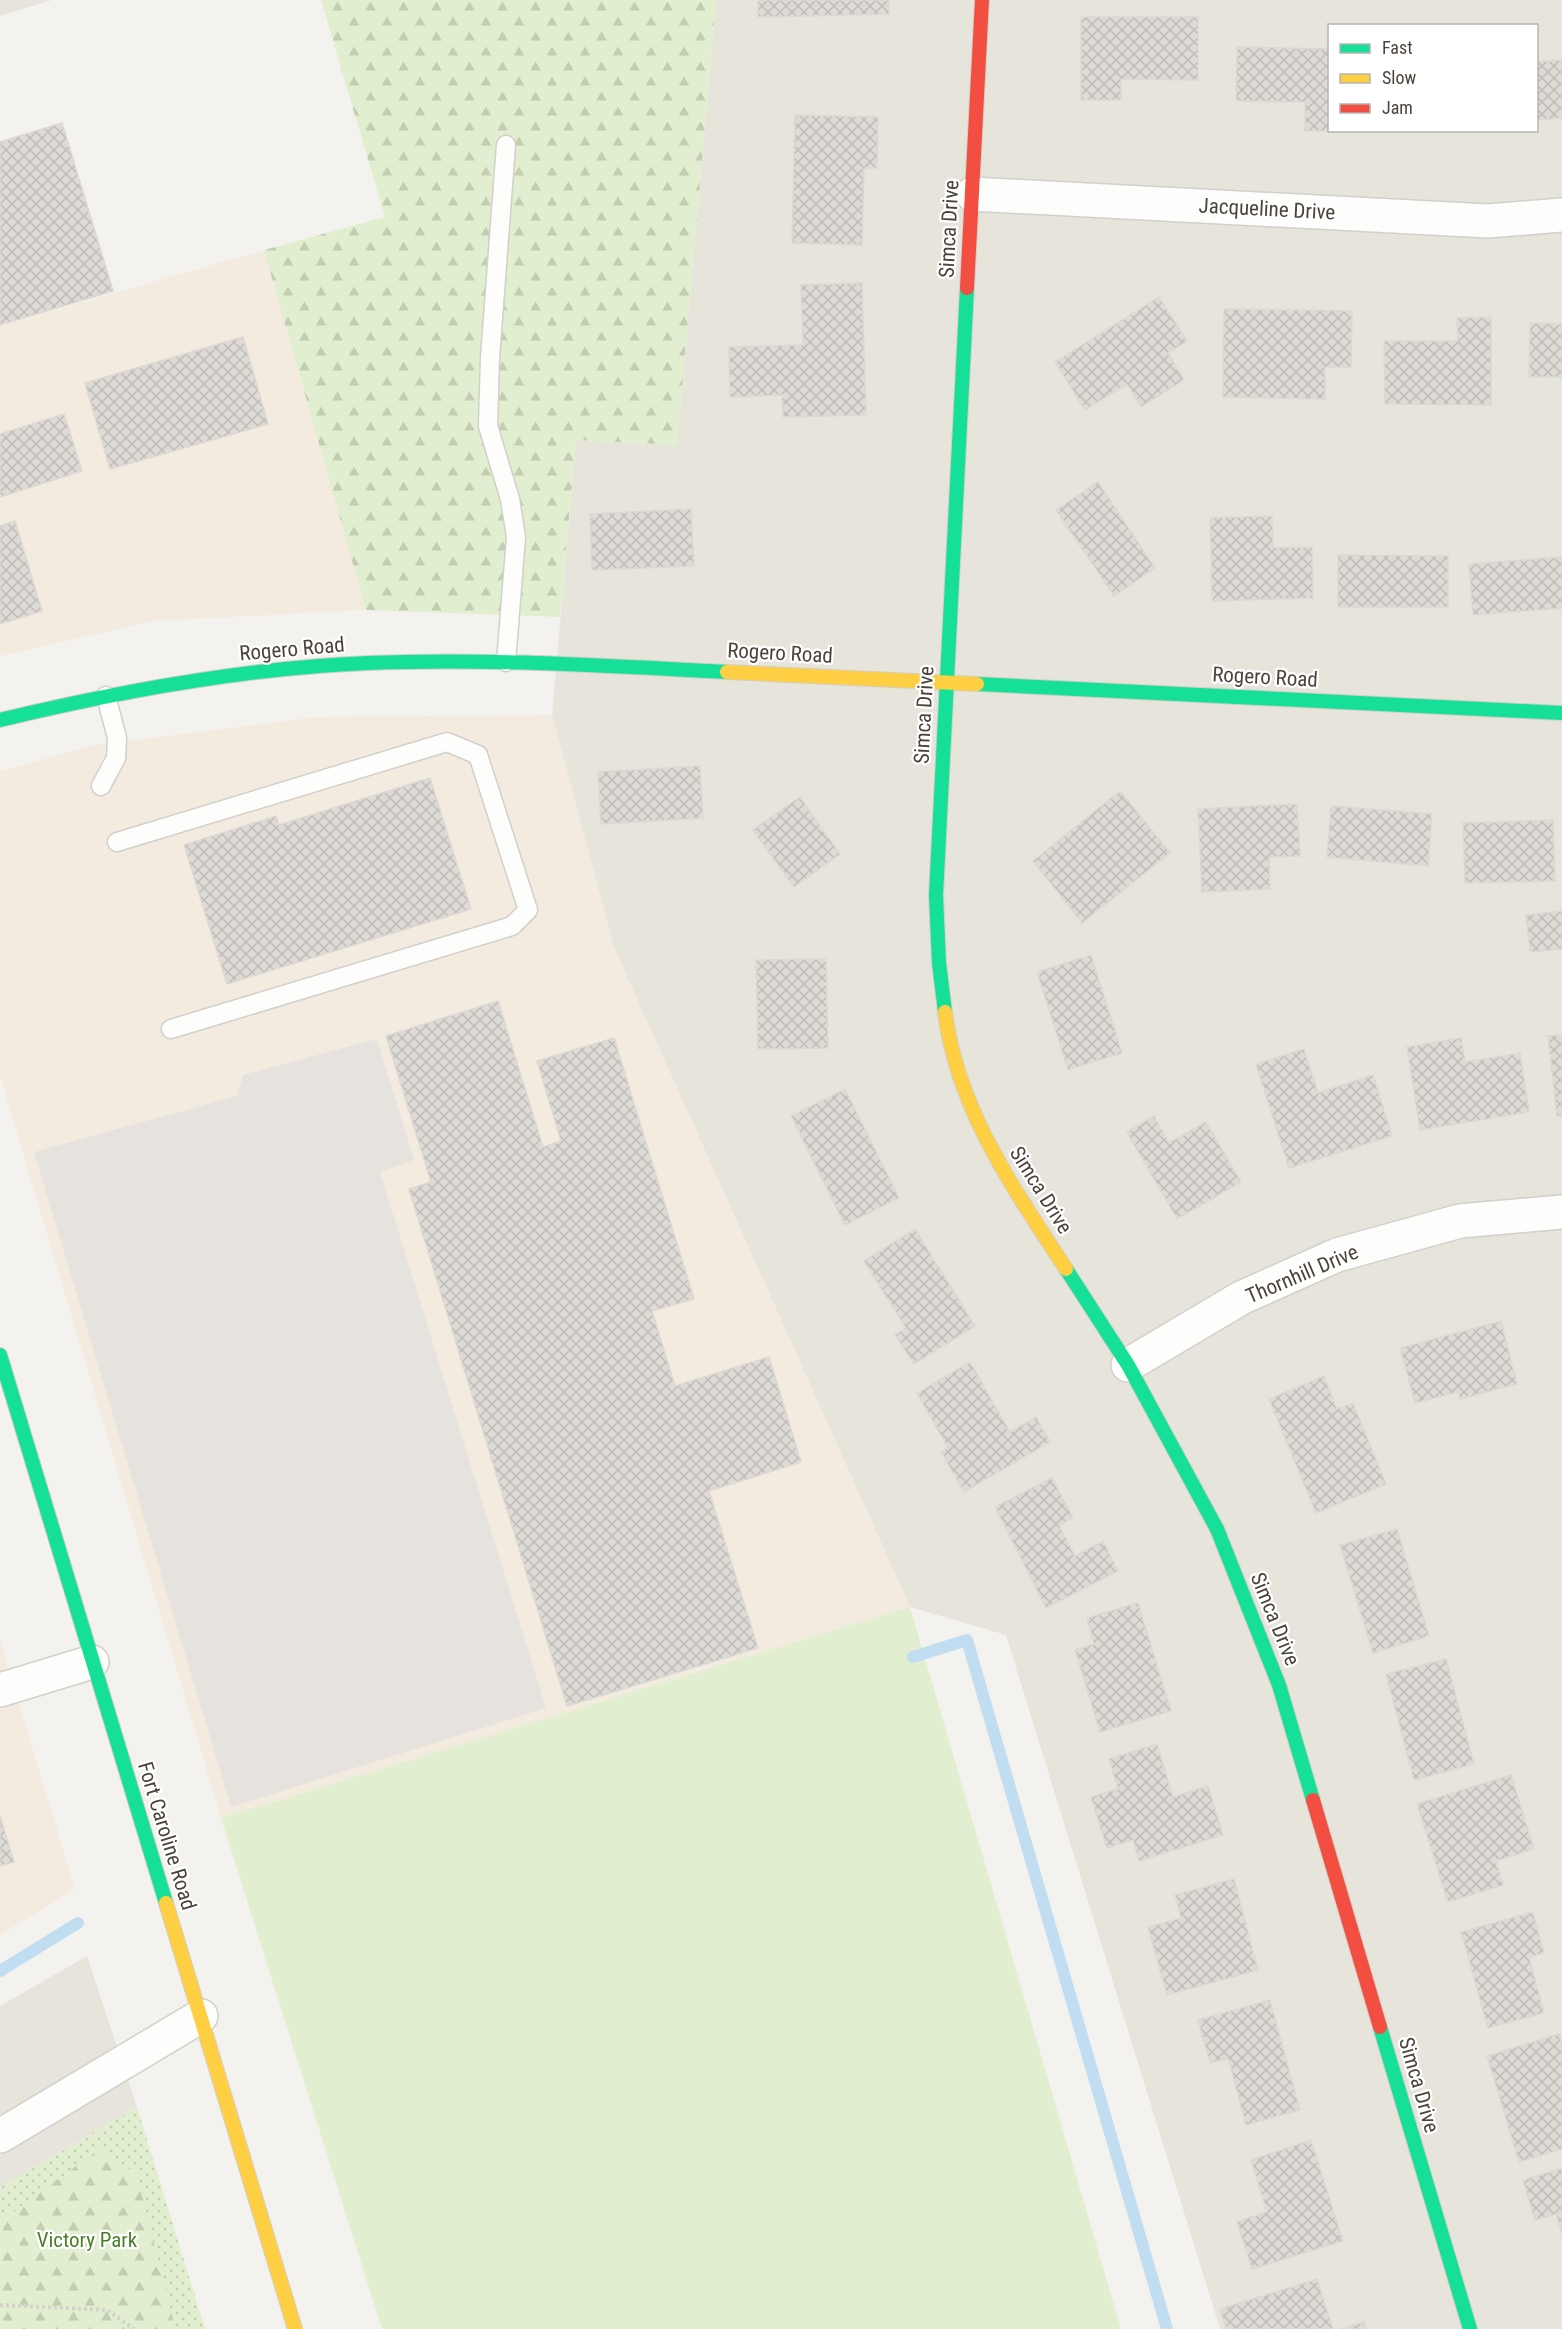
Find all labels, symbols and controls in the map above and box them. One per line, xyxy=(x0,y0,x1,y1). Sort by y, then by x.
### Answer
legend xyxy=(1328,24,1538,132)
text: Fast xyxy=(1382,37,1413,58)
text: Slow xyxy=(1382,67,1417,88)
text: Jam xyxy=(1382,97,1413,118)
street label: Simca Drive xyxy=(934,179,964,279)
street label: Jacqueline Drive xyxy=(1198,193,1336,225)
street label: Rogero Road xyxy=(238,632,346,666)
street label: Rogero Road xyxy=(727,638,833,668)
street label: Rogero Road xyxy=(1212,662,1318,692)
street label: Simca Drive xyxy=(909,665,939,765)
street label: Simca Drive xyxy=(1005,1142,1077,1238)
street label: Thornhill Drive xyxy=(1242,1240,1362,1308)
street label: Simca Drive xyxy=(1246,1569,1305,1669)
street label: Fort Caroline Road xyxy=(133,1759,201,1913)
street label: Simca Drive xyxy=(1394,2035,1444,2136)
park label: Victory Park xyxy=(37,2228,138,2252)

